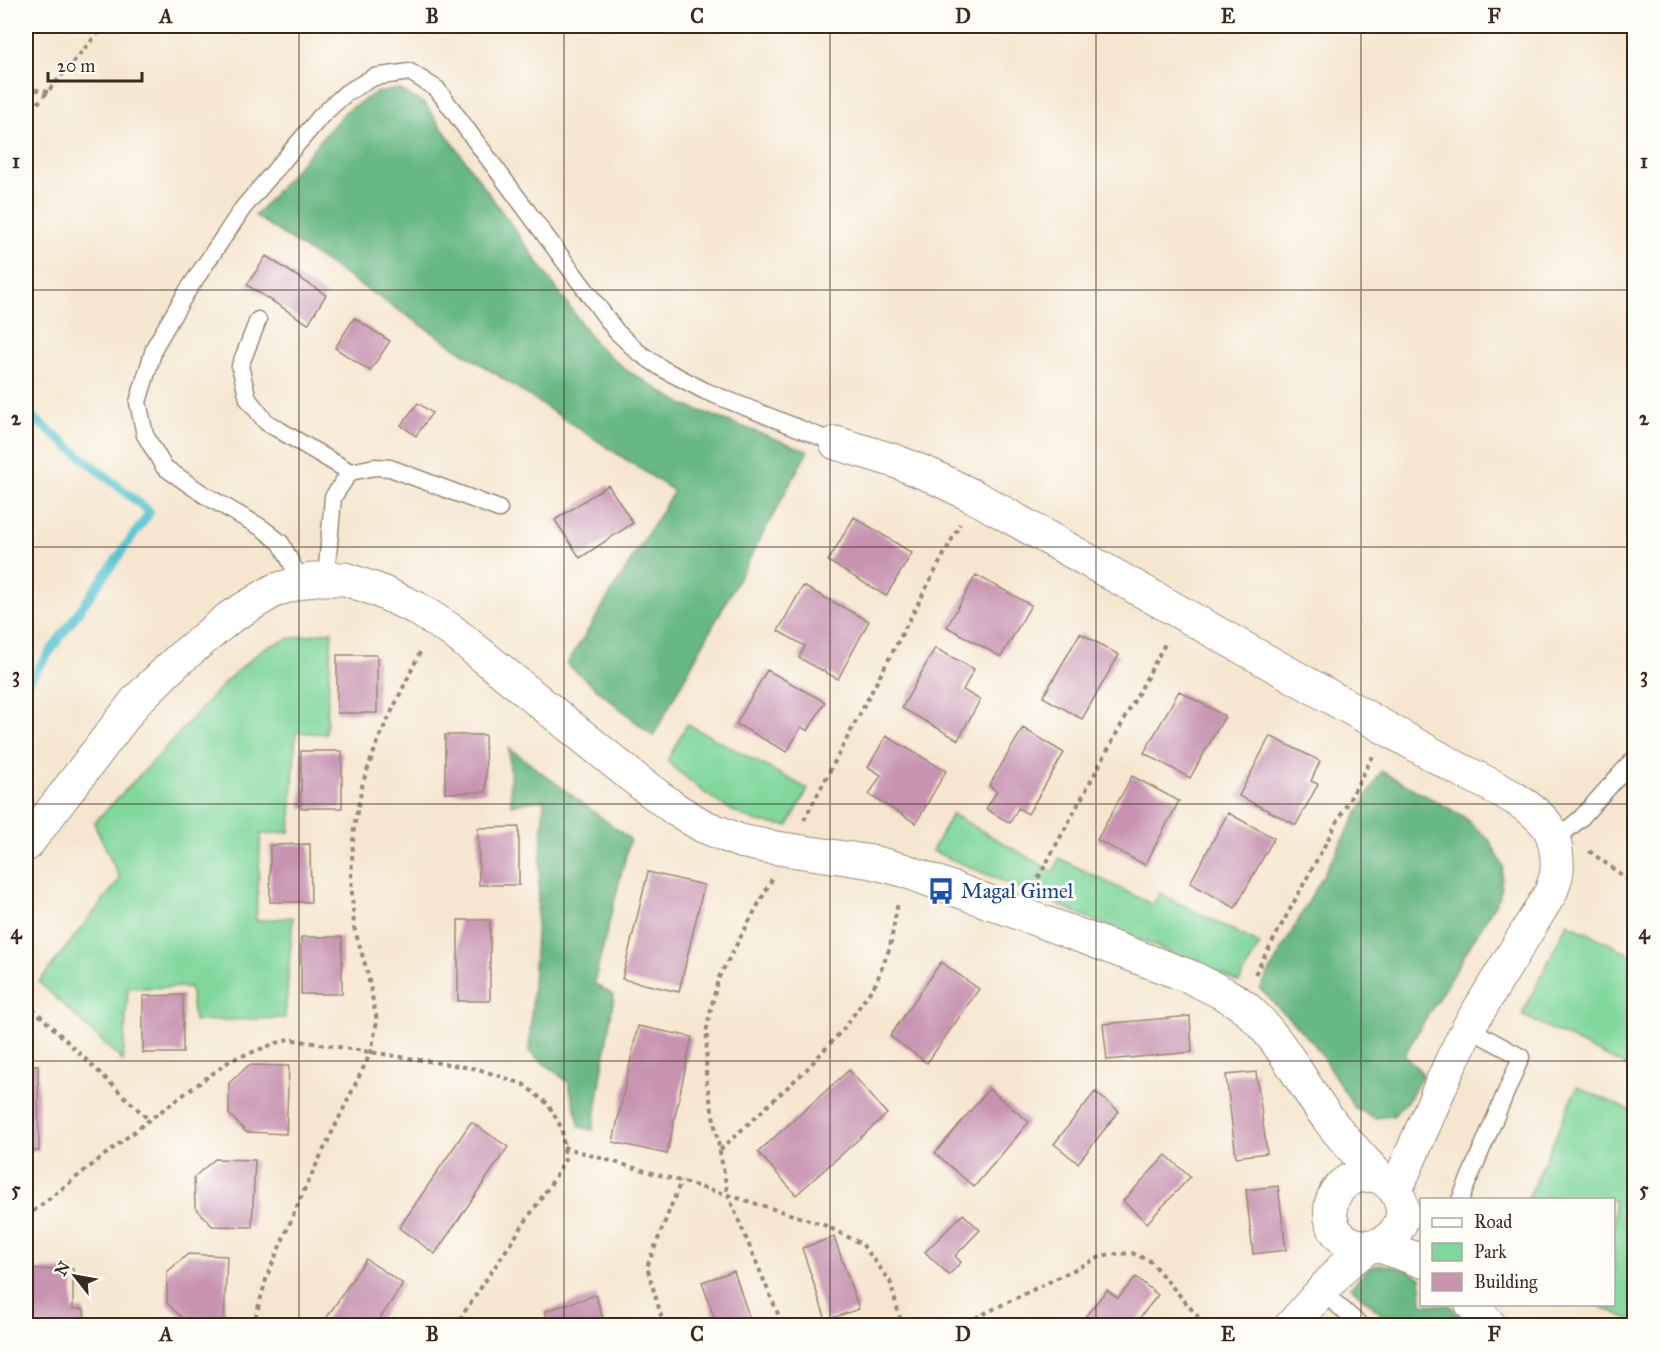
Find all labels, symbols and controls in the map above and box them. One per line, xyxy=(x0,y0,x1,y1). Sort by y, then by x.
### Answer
text: A xyxy=(157,4,173,28)
text: B xyxy=(425,4,439,28)
text: C xyxy=(690,4,704,28)
text: D xyxy=(955,4,971,28)
text: E xyxy=(1221,4,1236,28)
text: F xyxy=(1487,4,1501,28)
scale bar xyxy=(48,45,142,83)
text: 20 m xyxy=(57,55,95,77)
text: 1 xyxy=(12,149,20,173)
text: 1 xyxy=(1640,149,1648,173)
text: 2 xyxy=(11,406,22,430)
text: 2 xyxy=(1639,406,1650,430)
text: 3 xyxy=(12,663,20,688)
text: 3 xyxy=(1640,663,1648,688)
bus stop icon: Magal Gimel xyxy=(926,876,956,906)
place label: Magal Gimel xyxy=(961,878,1074,904)
text: 4 xyxy=(10,920,22,945)
text: 4 xyxy=(1638,920,1650,945)
text: 5 xyxy=(11,1177,21,1201)
text: 5 xyxy=(1639,1177,1649,1201)
legend xyxy=(1420,1198,1615,1306)
text: Road xyxy=(1474,1211,1512,1233)
text: Park xyxy=(1474,1241,1507,1263)
north arrow xyxy=(45,1246,105,1306)
text: N xyxy=(51,1257,74,1279)
text: Building xyxy=(1474,1271,1538,1294)
text: A xyxy=(157,1322,173,1346)
text: B xyxy=(425,1322,439,1346)
text: C xyxy=(690,1322,704,1346)
text: D xyxy=(955,1322,971,1346)
text: E xyxy=(1221,1322,1236,1346)
text: F xyxy=(1487,1322,1501,1346)

